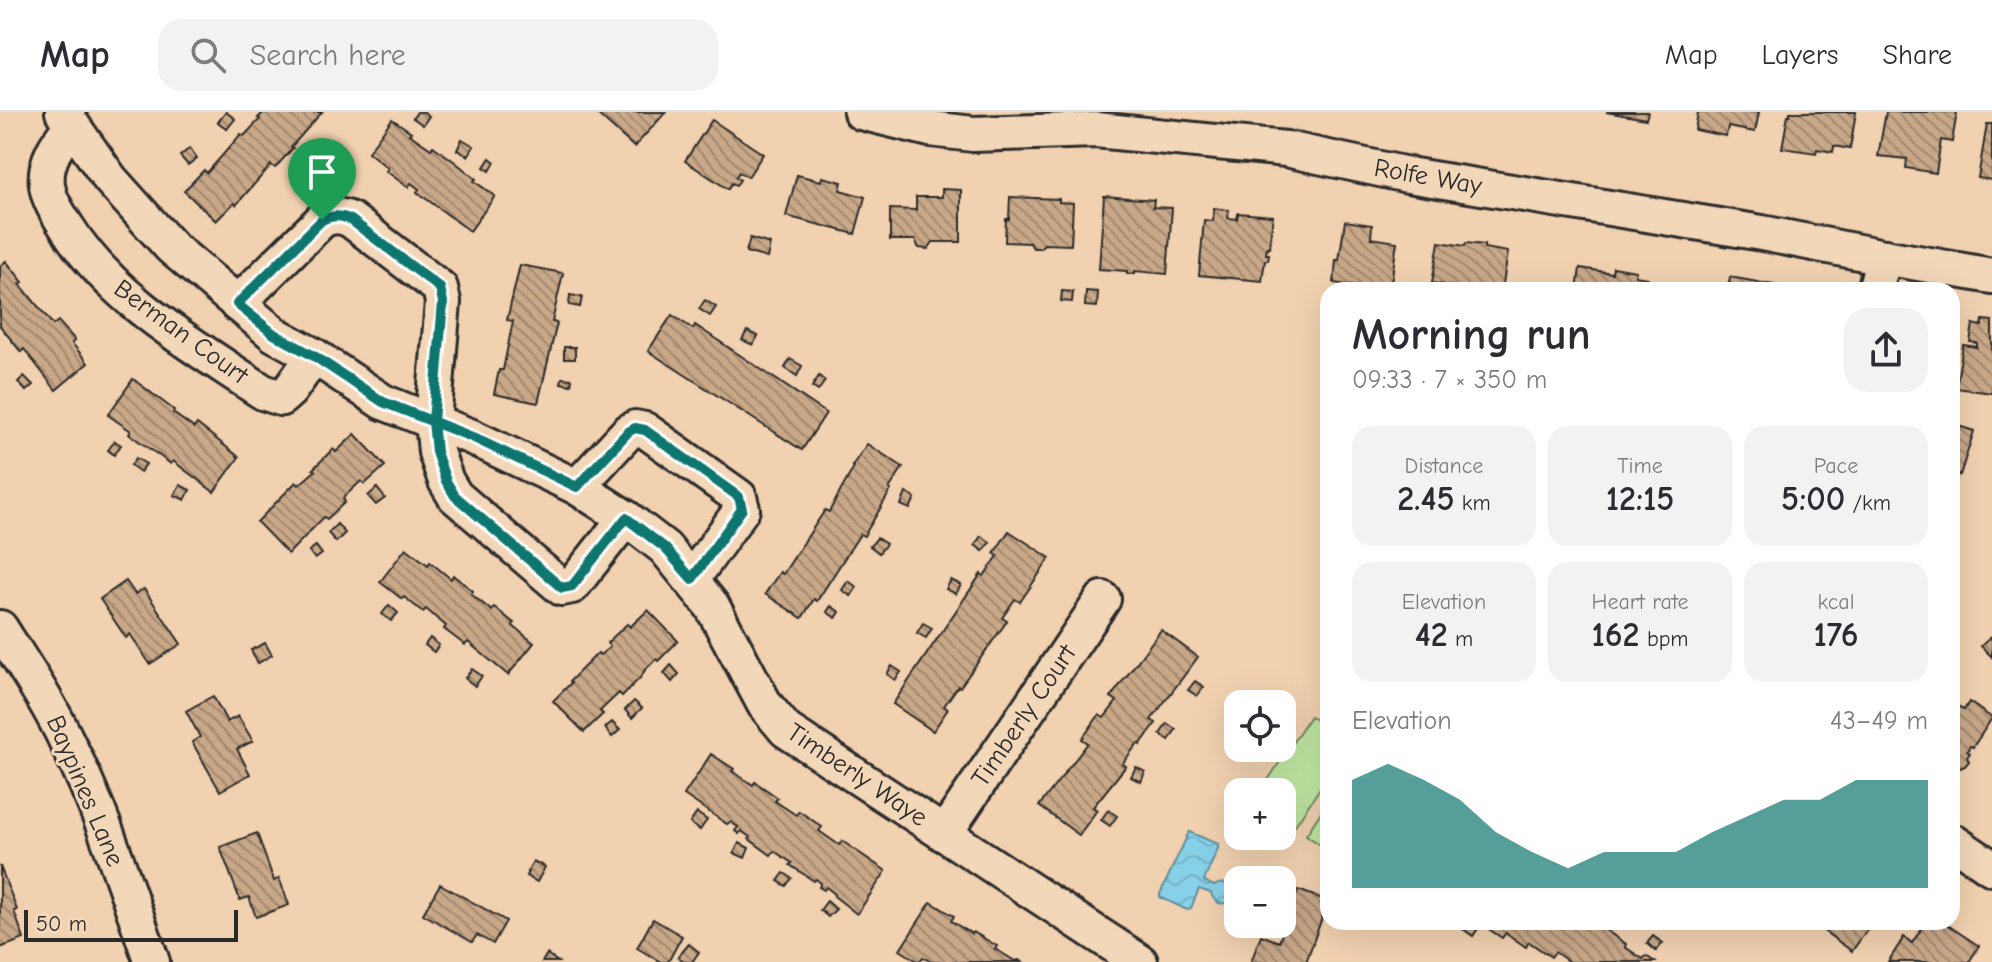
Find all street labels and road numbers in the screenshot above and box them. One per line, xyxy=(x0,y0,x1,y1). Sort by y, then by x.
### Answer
street label: Rolfe Way xyxy=(1372,153,1485,201)
street label: Berman Court xyxy=(108,273,255,392)
street label: Timberly Court xyxy=(965,638,1083,793)
street label: Baypines Lane xyxy=(40,711,130,871)
street label: Timberly Waye xyxy=(781,717,933,833)

